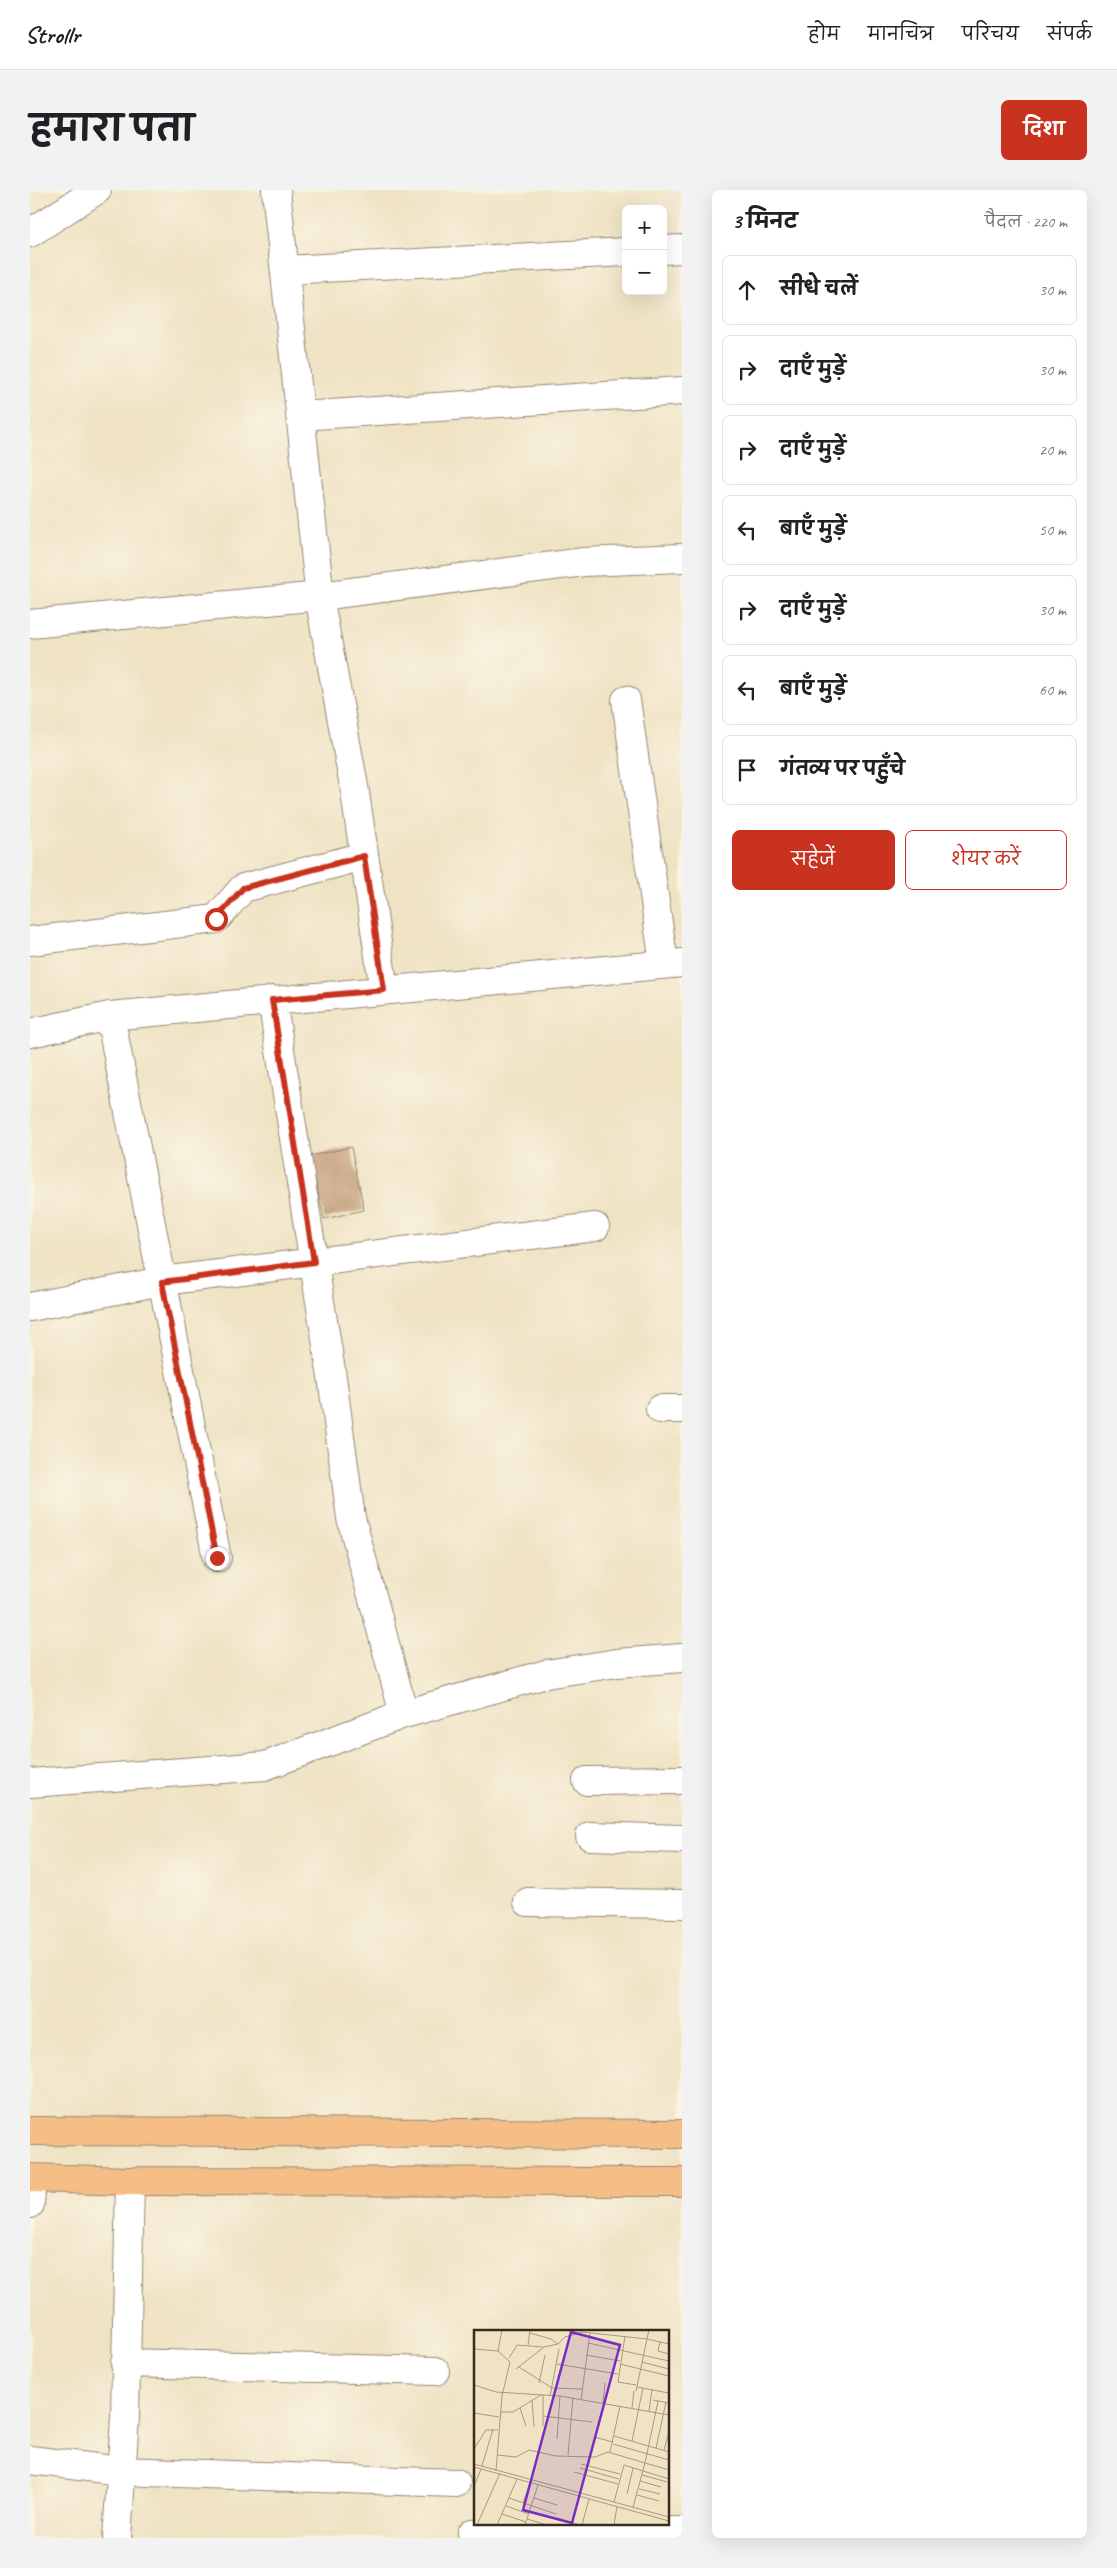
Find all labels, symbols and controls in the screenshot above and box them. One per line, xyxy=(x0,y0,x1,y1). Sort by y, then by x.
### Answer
text: Strollr xyxy=(25,20,80,50)
text: होम xyxy=(808,23,840,45)
text: मानचित्र xyxy=(868,23,934,45)
text: परिचय xyxy=(962,23,1019,45)
text: संपर्क xyxy=(1047,23,1092,45)
button: दिशा xyxy=(1001,100,1087,160)
text: हमारा पता xyxy=(30,106,194,151)
map controls xyxy=(622,205,667,295)
button: + xyxy=(622,205,667,250)
text: 3 मिनट xyxy=(732,208,798,234)
text: पैदल · 220 m xyxy=(985,212,1067,232)
button: − xyxy=(622,250,667,295)
icon: ahead xyxy=(733,276,761,304)
text: सीधे चलें xyxy=(780,277,858,301)
text: 30 m xyxy=(1039,280,1066,300)
icon: right xyxy=(733,356,761,384)
text: दाएँ मुड़ें xyxy=(780,357,846,381)
text: 30 m xyxy=(1039,360,1066,380)
icon: right xyxy=(733,436,761,464)
text: दाएँ मुड़ें xyxy=(780,437,846,461)
text: 20 m xyxy=(1039,440,1066,460)
icon: left xyxy=(733,516,761,544)
text: बाएँ मुड़ें xyxy=(780,517,846,541)
text: 50 m xyxy=(1039,520,1066,540)
icon: right xyxy=(733,596,761,624)
text: दाएँ मुड़ें xyxy=(780,597,846,621)
text: 30 m xyxy=(1039,600,1066,620)
icon: left xyxy=(733,676,761,704)
text: बाएँ मुड़ें xyxy=(780,677,846,701)
text: 60 m xyxy=(1039,680,1066,700)
icon: arrive xyxy=(733,756,761,784)
text: गंतव्य पर पहुँचे xyxy=(780,757,905,781)
button: सहेजें xyxy=(732,830,895,890)
button: शेयर करें xyxy=(905,830,1067,890)
route start xyxy=(205,908,228,931)
route end xyxy=(206,1547,229,1570)
inset map xyxy=(474,2330,670,2526)

